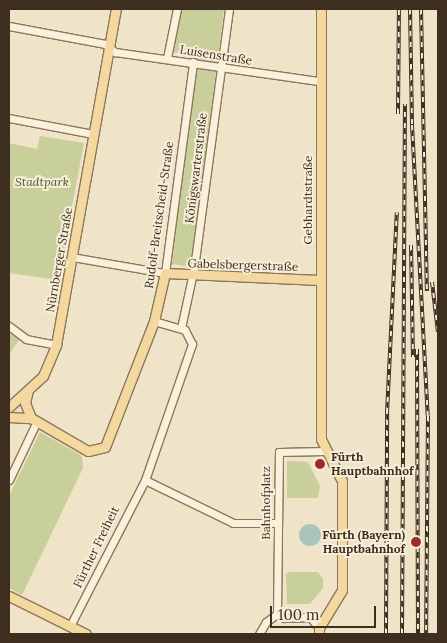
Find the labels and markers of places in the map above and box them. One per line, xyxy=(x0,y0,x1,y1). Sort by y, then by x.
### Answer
place label: Fürth Hauptbahnhof xyxy=(331,450,413,478)
marker: Fürth Hauptbahnhof xyxy=(313,457,327,471)
place label: Fürth (Bayern) Hauptbahnhof xyxy=(322,528,405,556)
marker: Fürth (Bayern) Hauptbahnhof xyxy=(409,535,423,549)

